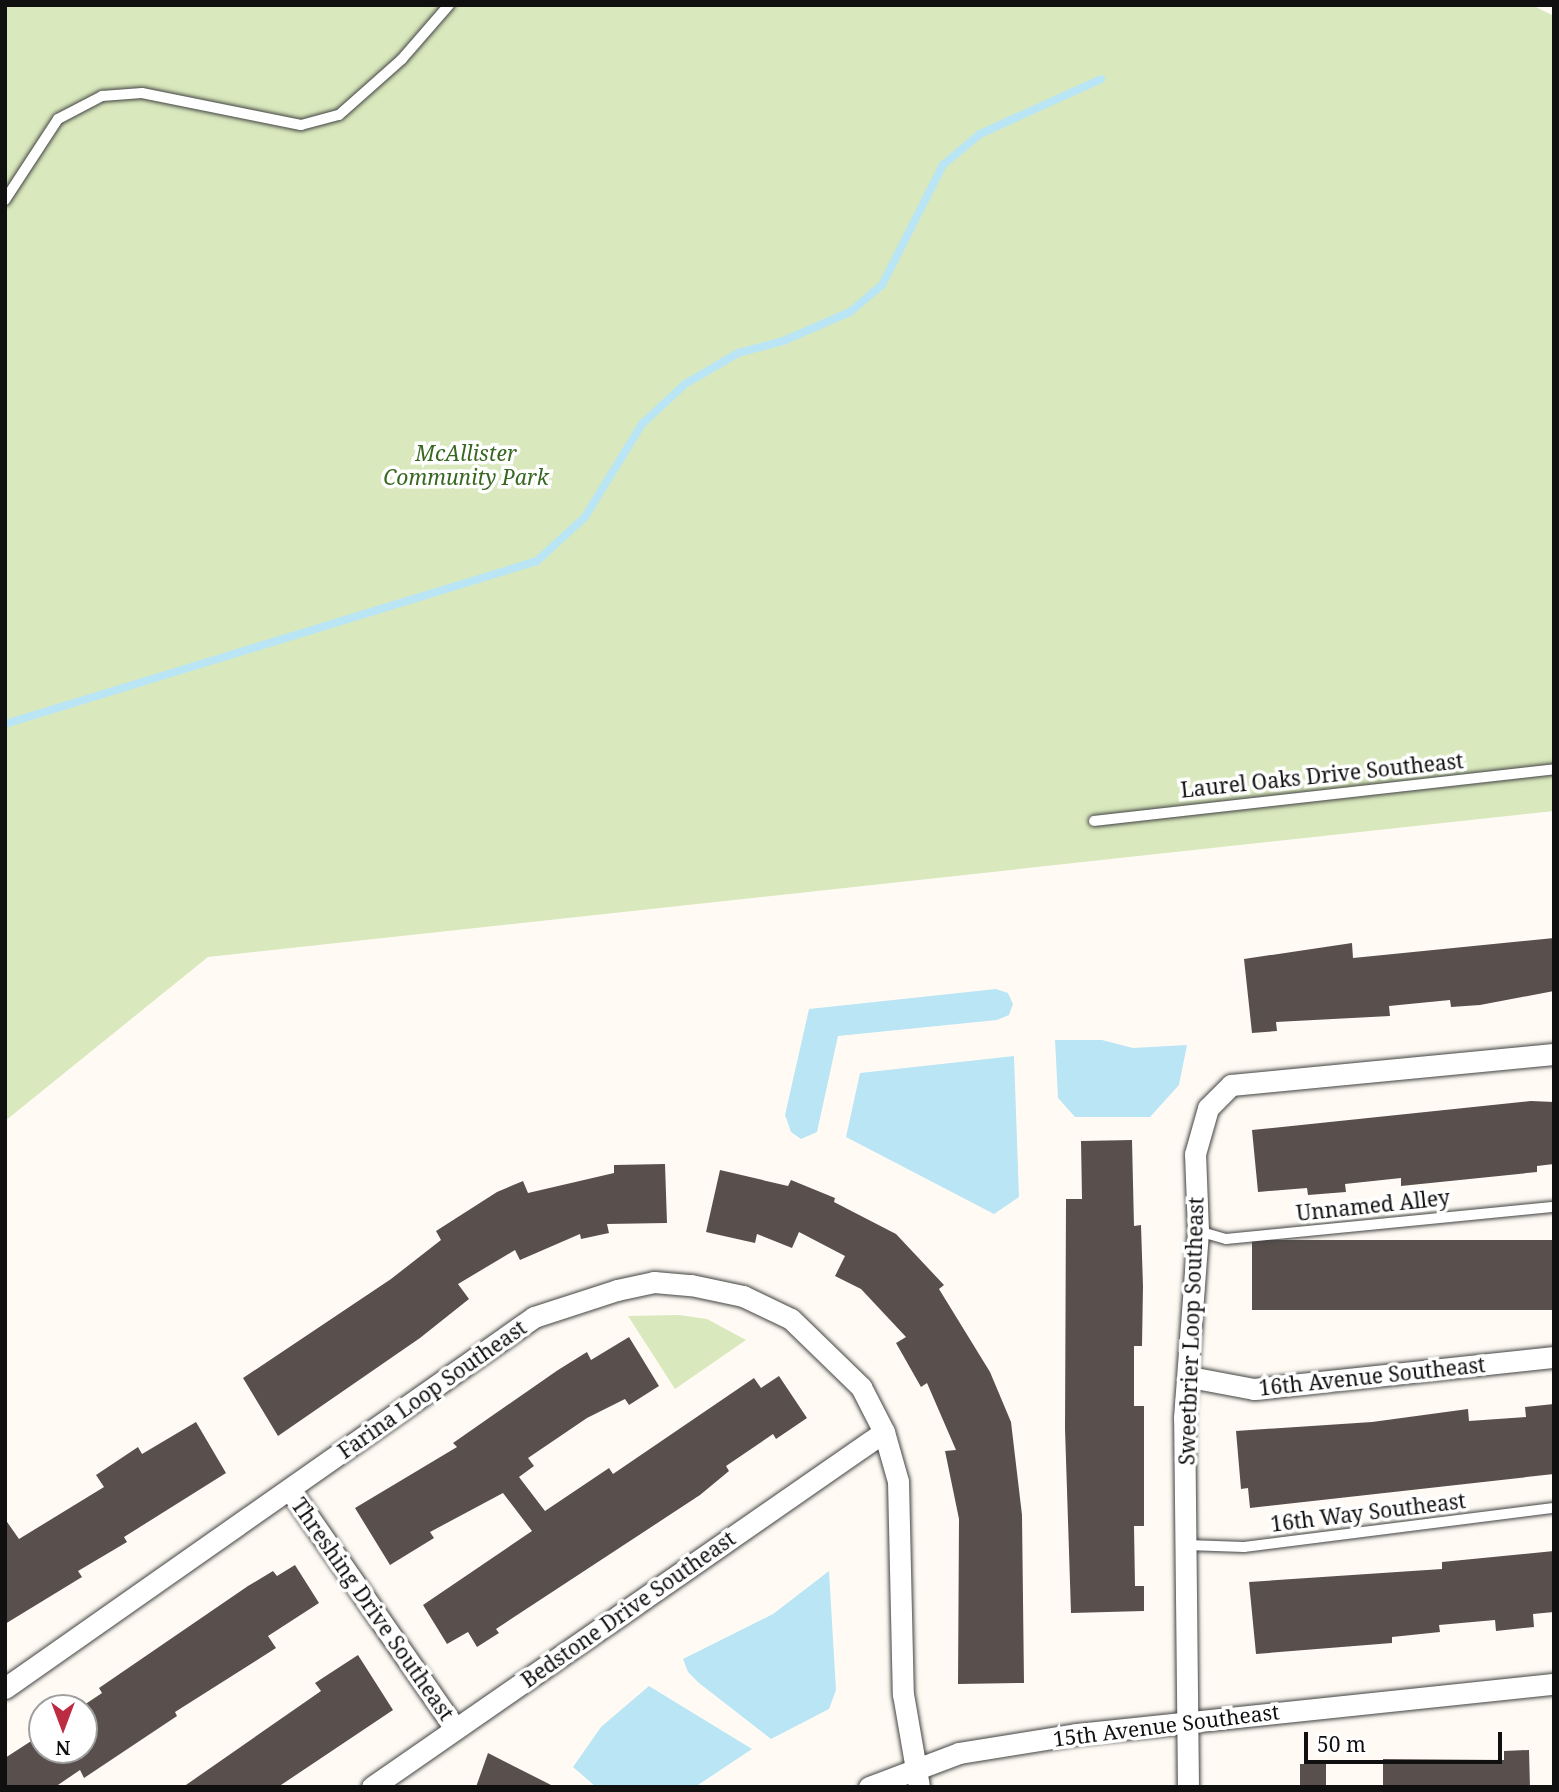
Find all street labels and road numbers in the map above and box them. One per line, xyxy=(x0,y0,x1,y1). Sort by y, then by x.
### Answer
street label: Laurel Oaks Drive Southeast xyxy=(1179,748,1465,802)
street label: Unnamed Alley xyxy=(1295,1184,1451,1226)
street label: Sweetbrier Loop Southeast xyxy=(1174,1196,1208,1466)
street label: Farina Loop Southeast xyxy=(333,1314,531,1464)
street label: 16th Avenue Southeast xyxy=(1257,1352,1487,1400)
street label: 16th Way Southeast xyxy=(1269,1488,1467,1536)
street label: Threshing Drive Southeast xyxy=(287,1493,459,1725)
street label: Bedstone Drive Southeast xyxy=(516,1525,740,1693)
street label: 15th Avenue Southeast xyxy=(1051,1699,1281,1751)

